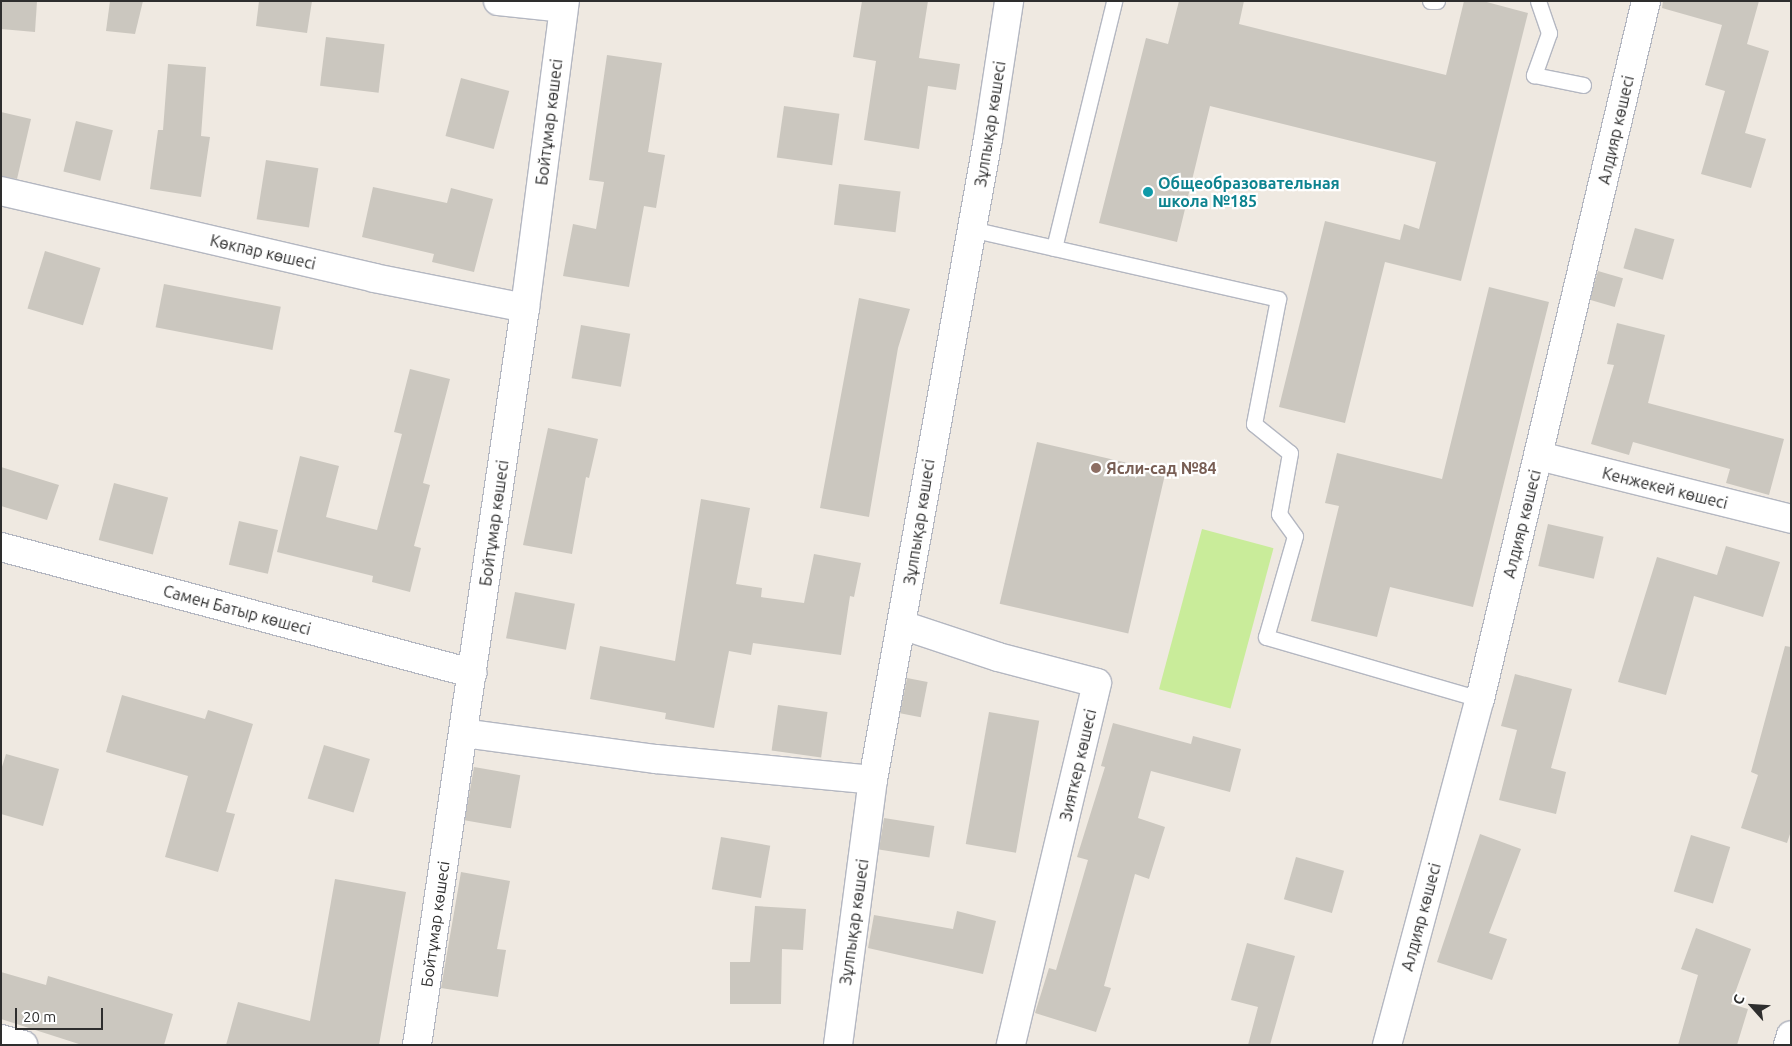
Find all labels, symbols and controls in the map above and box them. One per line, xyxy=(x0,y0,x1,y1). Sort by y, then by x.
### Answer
street label: Бойтұмар көшесі xyxy=(532,58,566,186)
street label: Зұлпықар көшесі xyxy=(971,60,1009,188)
street label: Алдияр көшесі xyxy=(1594,74,1638,186)
place label: Общеобразовательная школа №185 xyxy=(1158,173,1340,211)
marker: Общеобразовательная школа №185 xyxy=(1142,186,1154,198)
street label: Көкпар көшесі xyxy=(208,230,318,274)
street label: Зұлпықар көшесі xyxy=(900,458,938,586)
place label: Ясли-сад №84 xyxy=(1106,458,1217,478)
street label: Бойтұмар көшесі xyxy=(476,459,512,587)
marker: Ясли-сад №84 xyxy=(1090,462,1102,474)
street label: Кенжекей көшесі xyxy=(1600,463,1730,513)
street label: Алдияр көшесі xyxy=(1499,468,1545,580)
street label: Самен Батыр көшесі xyxy=(161,581,313,639)
street label: Зияткер көшесі xyxy=(1056,707,1100,823)
street label: Зұлпықар көшесі xyxy=(836,858,872,986)
street label: Бойтұмар көшесі xyxy=(417,860,453,988)
street label: Алдияр көшесі xyxy=(1397,861,1445,973)
north arrow xyxy=(1727,981,1777,1031)
text: С xyxy=(1729,992,1748,1007)
scale bar xyxy=(18,998,105,1030)
text: 20 m xyxy=(23,1008,56,1025)

